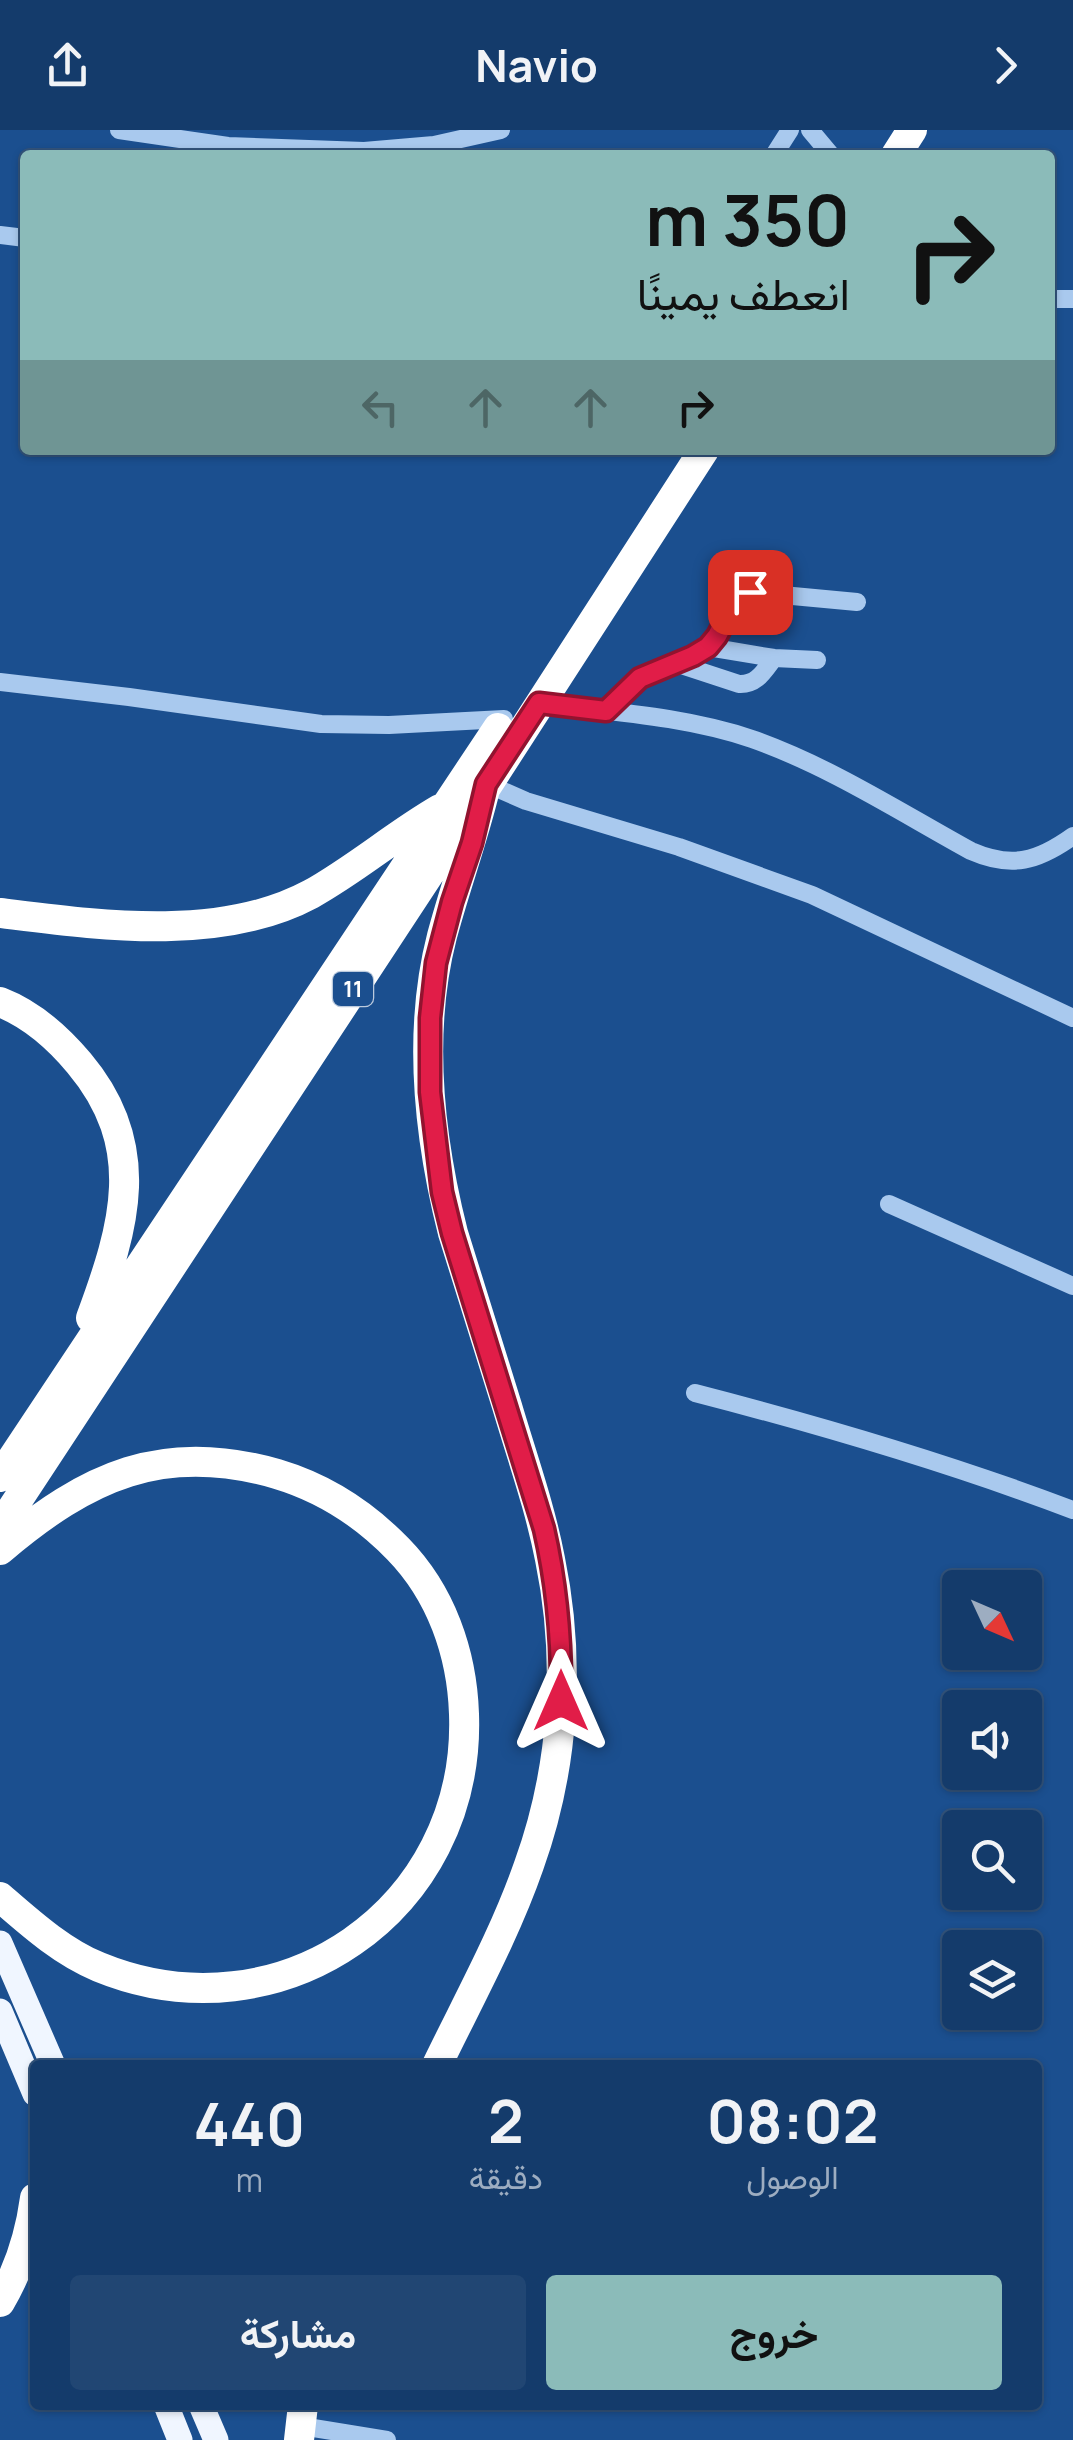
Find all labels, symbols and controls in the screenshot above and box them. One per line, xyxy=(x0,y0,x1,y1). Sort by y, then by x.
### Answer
text: Navio xyxy=(475,34,598,96)
icon: share xyxy=(40,38,95,93)
icon: forward xyxy=(978,38,1033,93)
text: 350 m xyxy=(645,171,850,267)
icon: right xyxy=(885,190,1015,320)
text: انعطف يمينًا xyxy=(637,262,850,324)
icon: left xyxy=(353,380,408,435)
icon: ahead xyxy=(458,380,513,435)
icon: ahead xyxy=(563,380,618,435)
icon: right xyxy=(668,380,723,435)
pin xyxy=(708,550,793,635)
icon: arrive xyxy=(723,565,778,620)
road number: 11 xyxy=(333,972,373,1006)
north arrow xyxy=(942,1570,1042,1670)
map controls xyxy=(942,1570,1042,2030)
position arrow xyxy=(509,1649,613,1753)
button: sound xyxy=(942,1690,1042,1790)
button: search xyxy=(942,1810,1042,1910)
button: layers xyxy=(942,1930,1042,2030)
text: 2 xyxy=(488,2079,524,2161)
text: 08:02 xyxy=(706,2079,878,2161)
text: 440 xyxy=(194,2082,305,2164)
text: دقيقة xyxy=(469,2155,543,2199)
text: الوصول xyxy=(746,2155,839,2199)
text: m xyxy=(236,2158,263,2202)
button: مشاركة xyxy=(70,2275,526,2390)
button: خروج xyxy=(546,2275,1002,2390)

